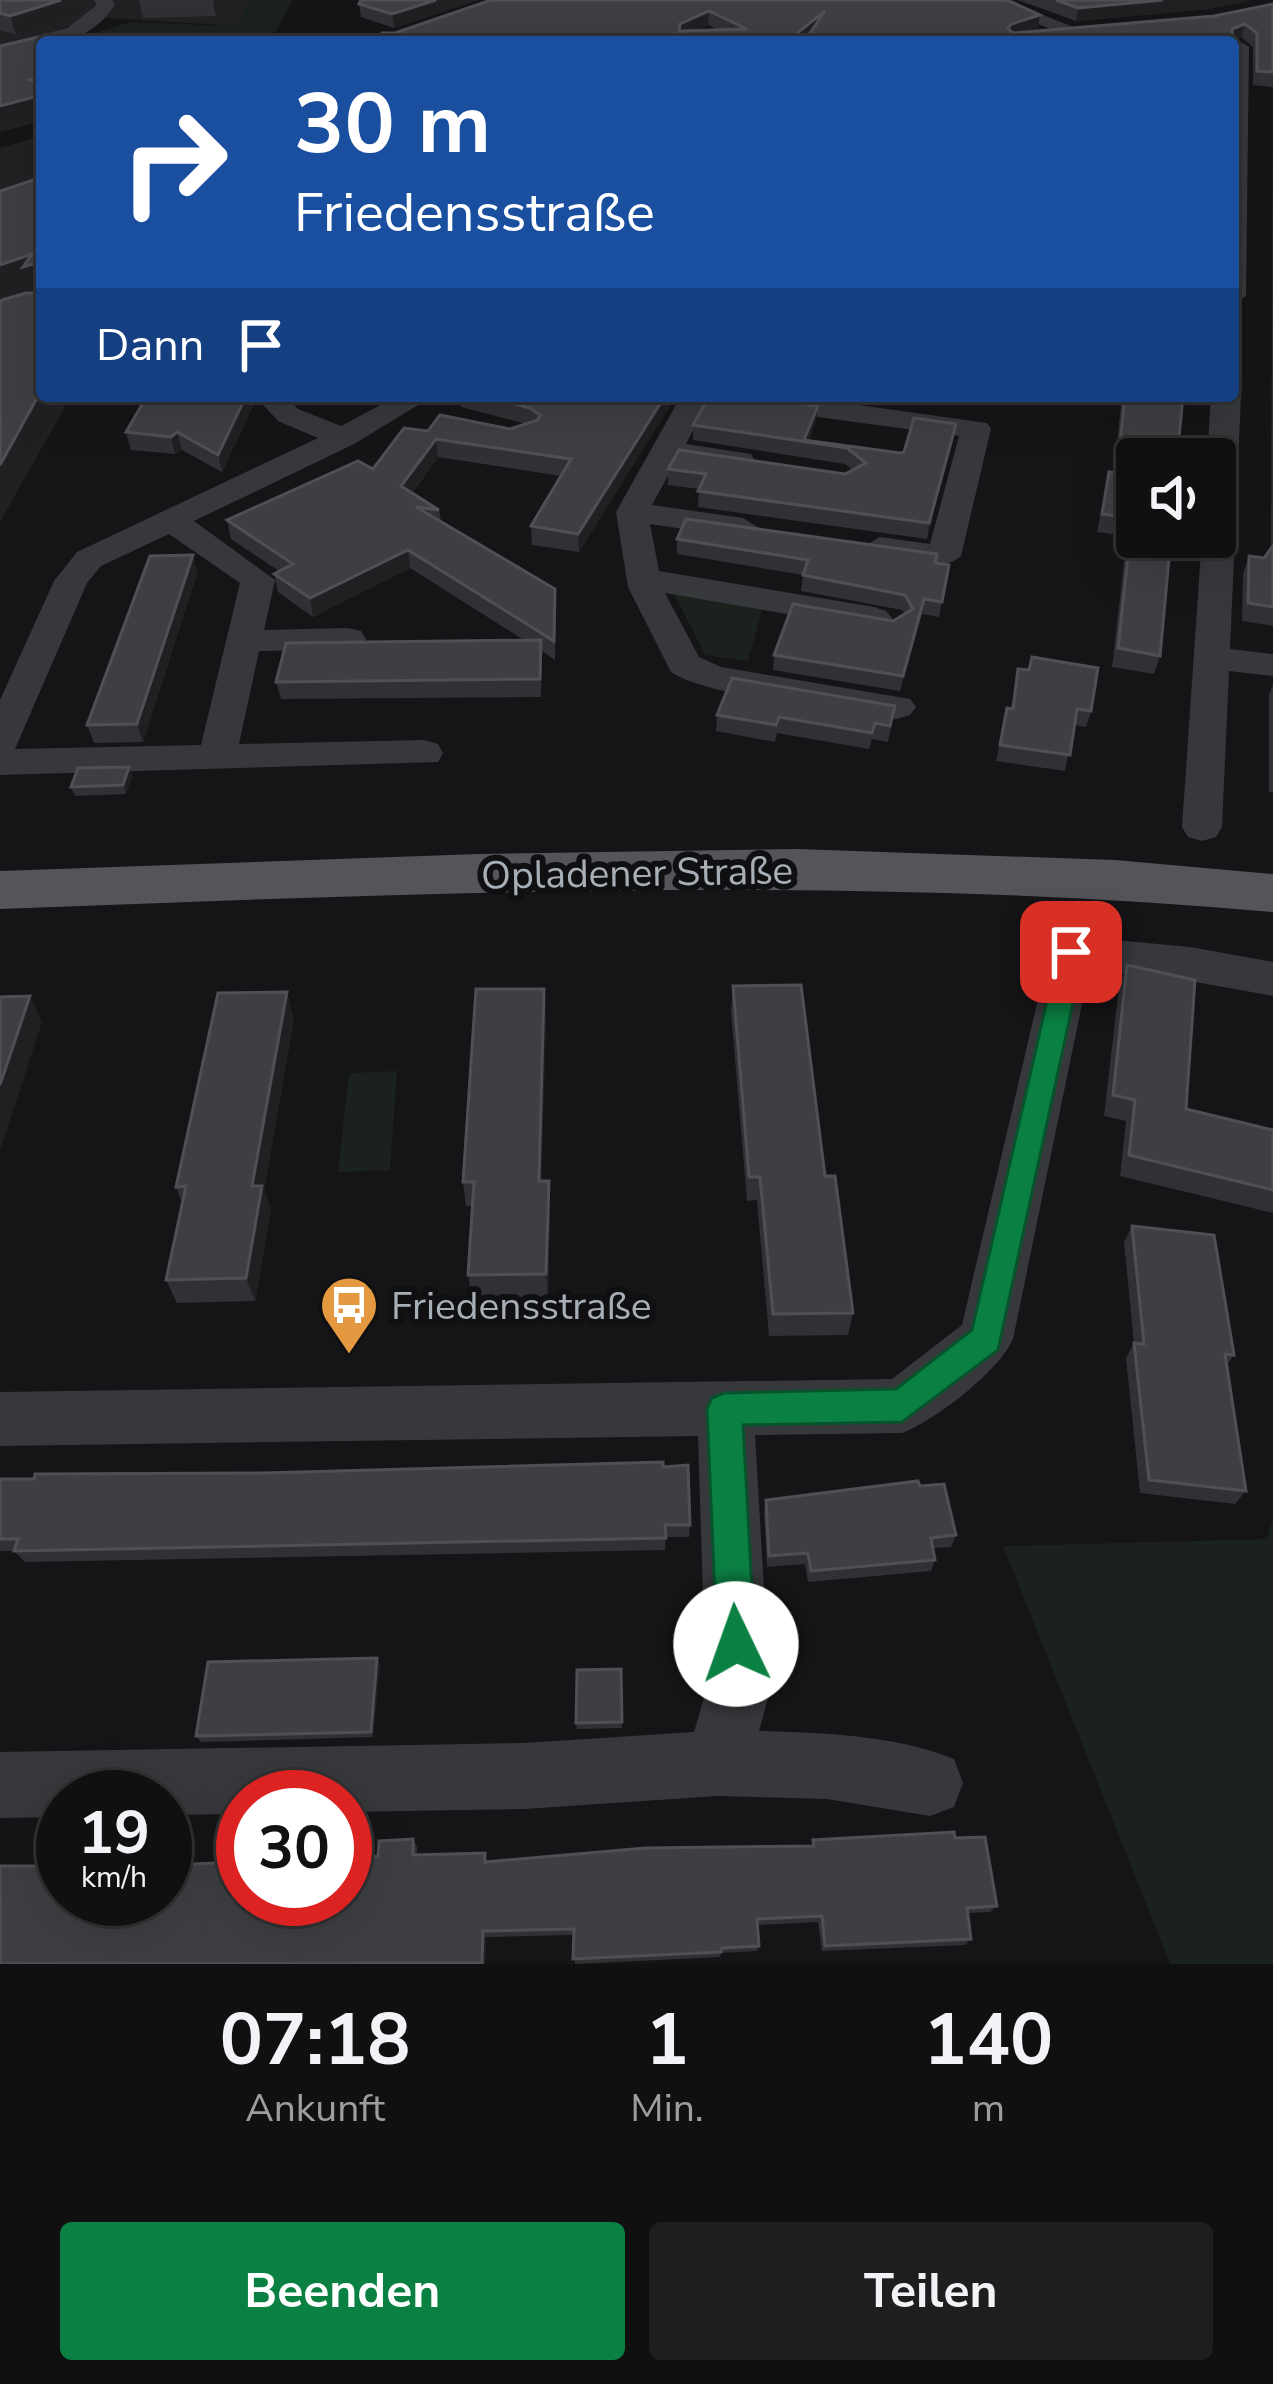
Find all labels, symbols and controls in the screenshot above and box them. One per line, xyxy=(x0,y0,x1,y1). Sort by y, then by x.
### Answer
text: 30 m xyxy=(294,67,491,182)
icon: right xyxy=(96,84,252,240)
text: Friedensstraße xyxy=(294,176,655,250)
icon: arrive xyxy=(228,312,294,378)
text: Dann xyxy=(96,315,204,376)
map controls xyxy=(1116,438,1236,558)
button: sound xyxy=(1116,438,1236,558)
street label: Opladener Straße xyxy=(481,844,793,903)
pin xyxy=(1020,901,1122,1003)
icon: arrive xyxy=(1038,919,1104,985)
bus stop icon: Friedensstraße xyxy=(318,1274,380,1356)
place label: Friedensstraße xyxy=(391,1280,652,1333)
position arrow xyxy=(673,1581,799,1707)
speed limit sign: 30 xyxy=(216,1770,372,1926)
text: 19 xyxy=(78,1792,150,1874)
text: km/h xyxy=(81,1857,147,1898)
text: 07:18 xyxy=(220,1991,410,2089)
text: 1 xyxy=(645,1991,689,2089)
text: 140 xyxy=(924,1991,1053,2089)
text: Ankunft xyxy=(245,2082,385,2135)
text: Min. xyxy=(630,2082,704,2135)
text: m xyxy=(972,2082,1005,2135)
button: Beenden xyxy=(60,2222,625,2360)
button: Teilen xyxy=(649,2222,1213,2360)

